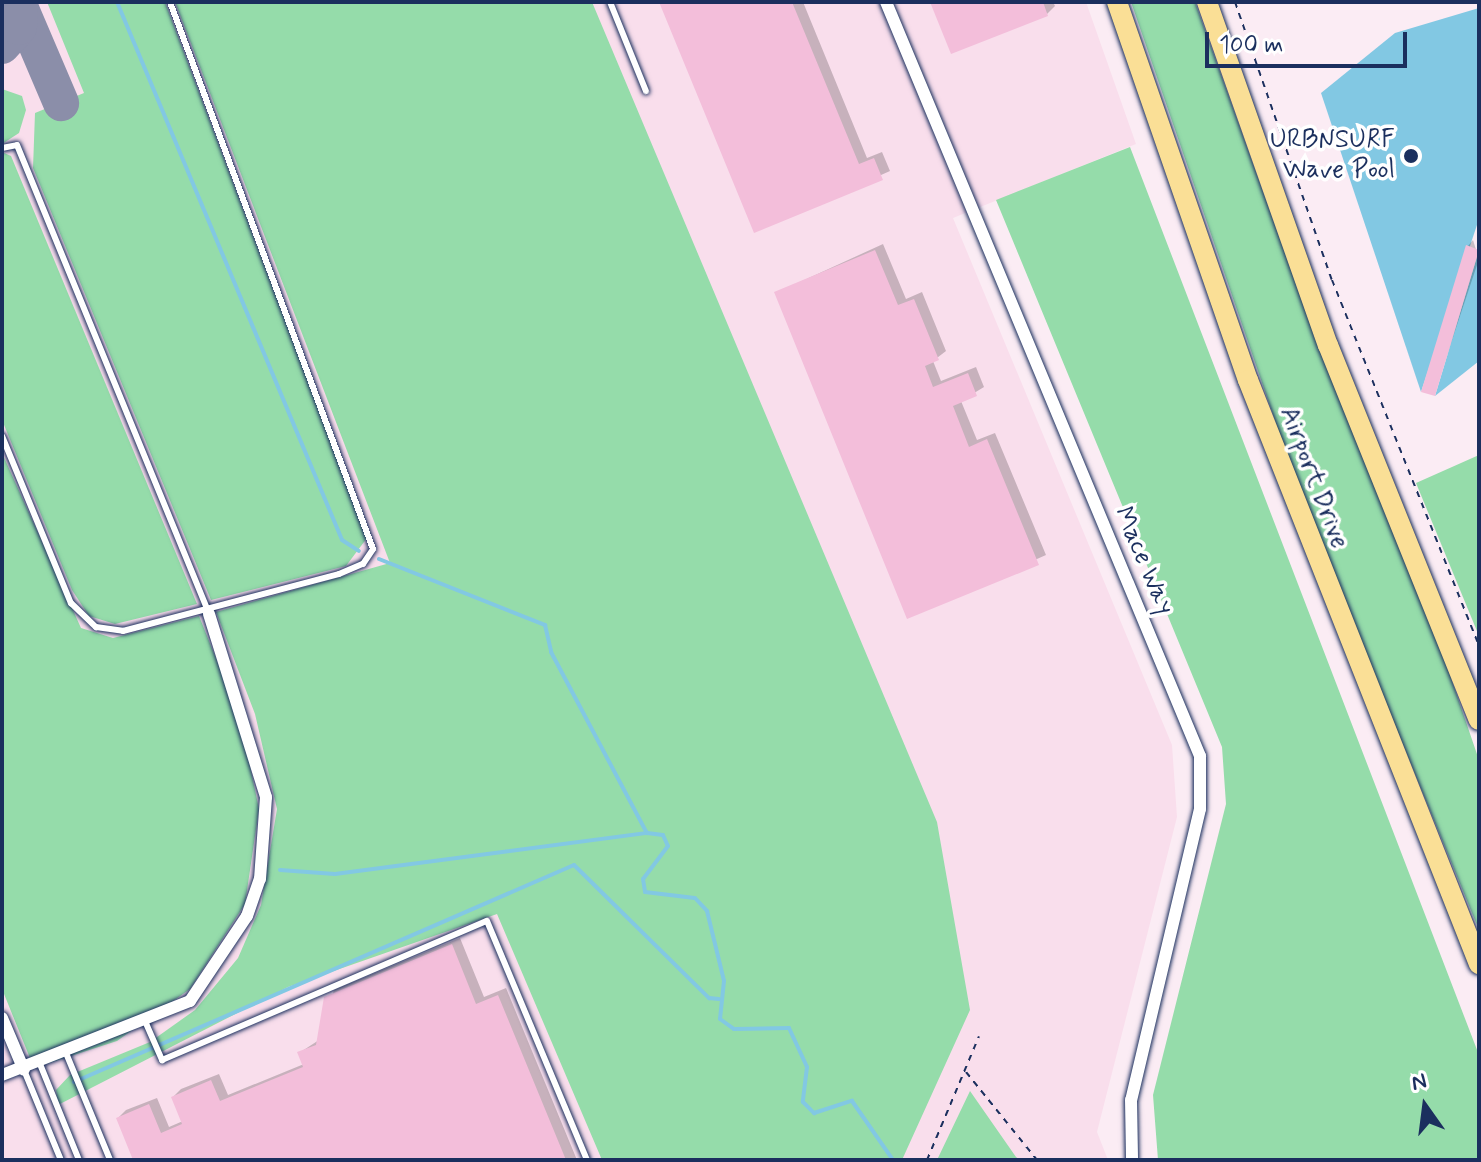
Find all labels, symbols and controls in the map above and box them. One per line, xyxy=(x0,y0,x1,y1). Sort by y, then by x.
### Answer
scale bar xyxy=(1209,16,1411,66)
text: 100 m xyxy=(1219,30,1283,61)
place label: URBNSURF Wave Pool xyxy=(1270,125,1395,186)
marker: URBNSURF Wave Pool xyxy=(1402,147,1420,165)
street label: Airport Drive xyxy=(1272,403,1354,553)
street label: Mace Way xyxy=(1106,501,1180,621)
north arrow xyxy=(1385,1066,1465,1146)
text: N xyxy=(1409,1067,1430,1098)

